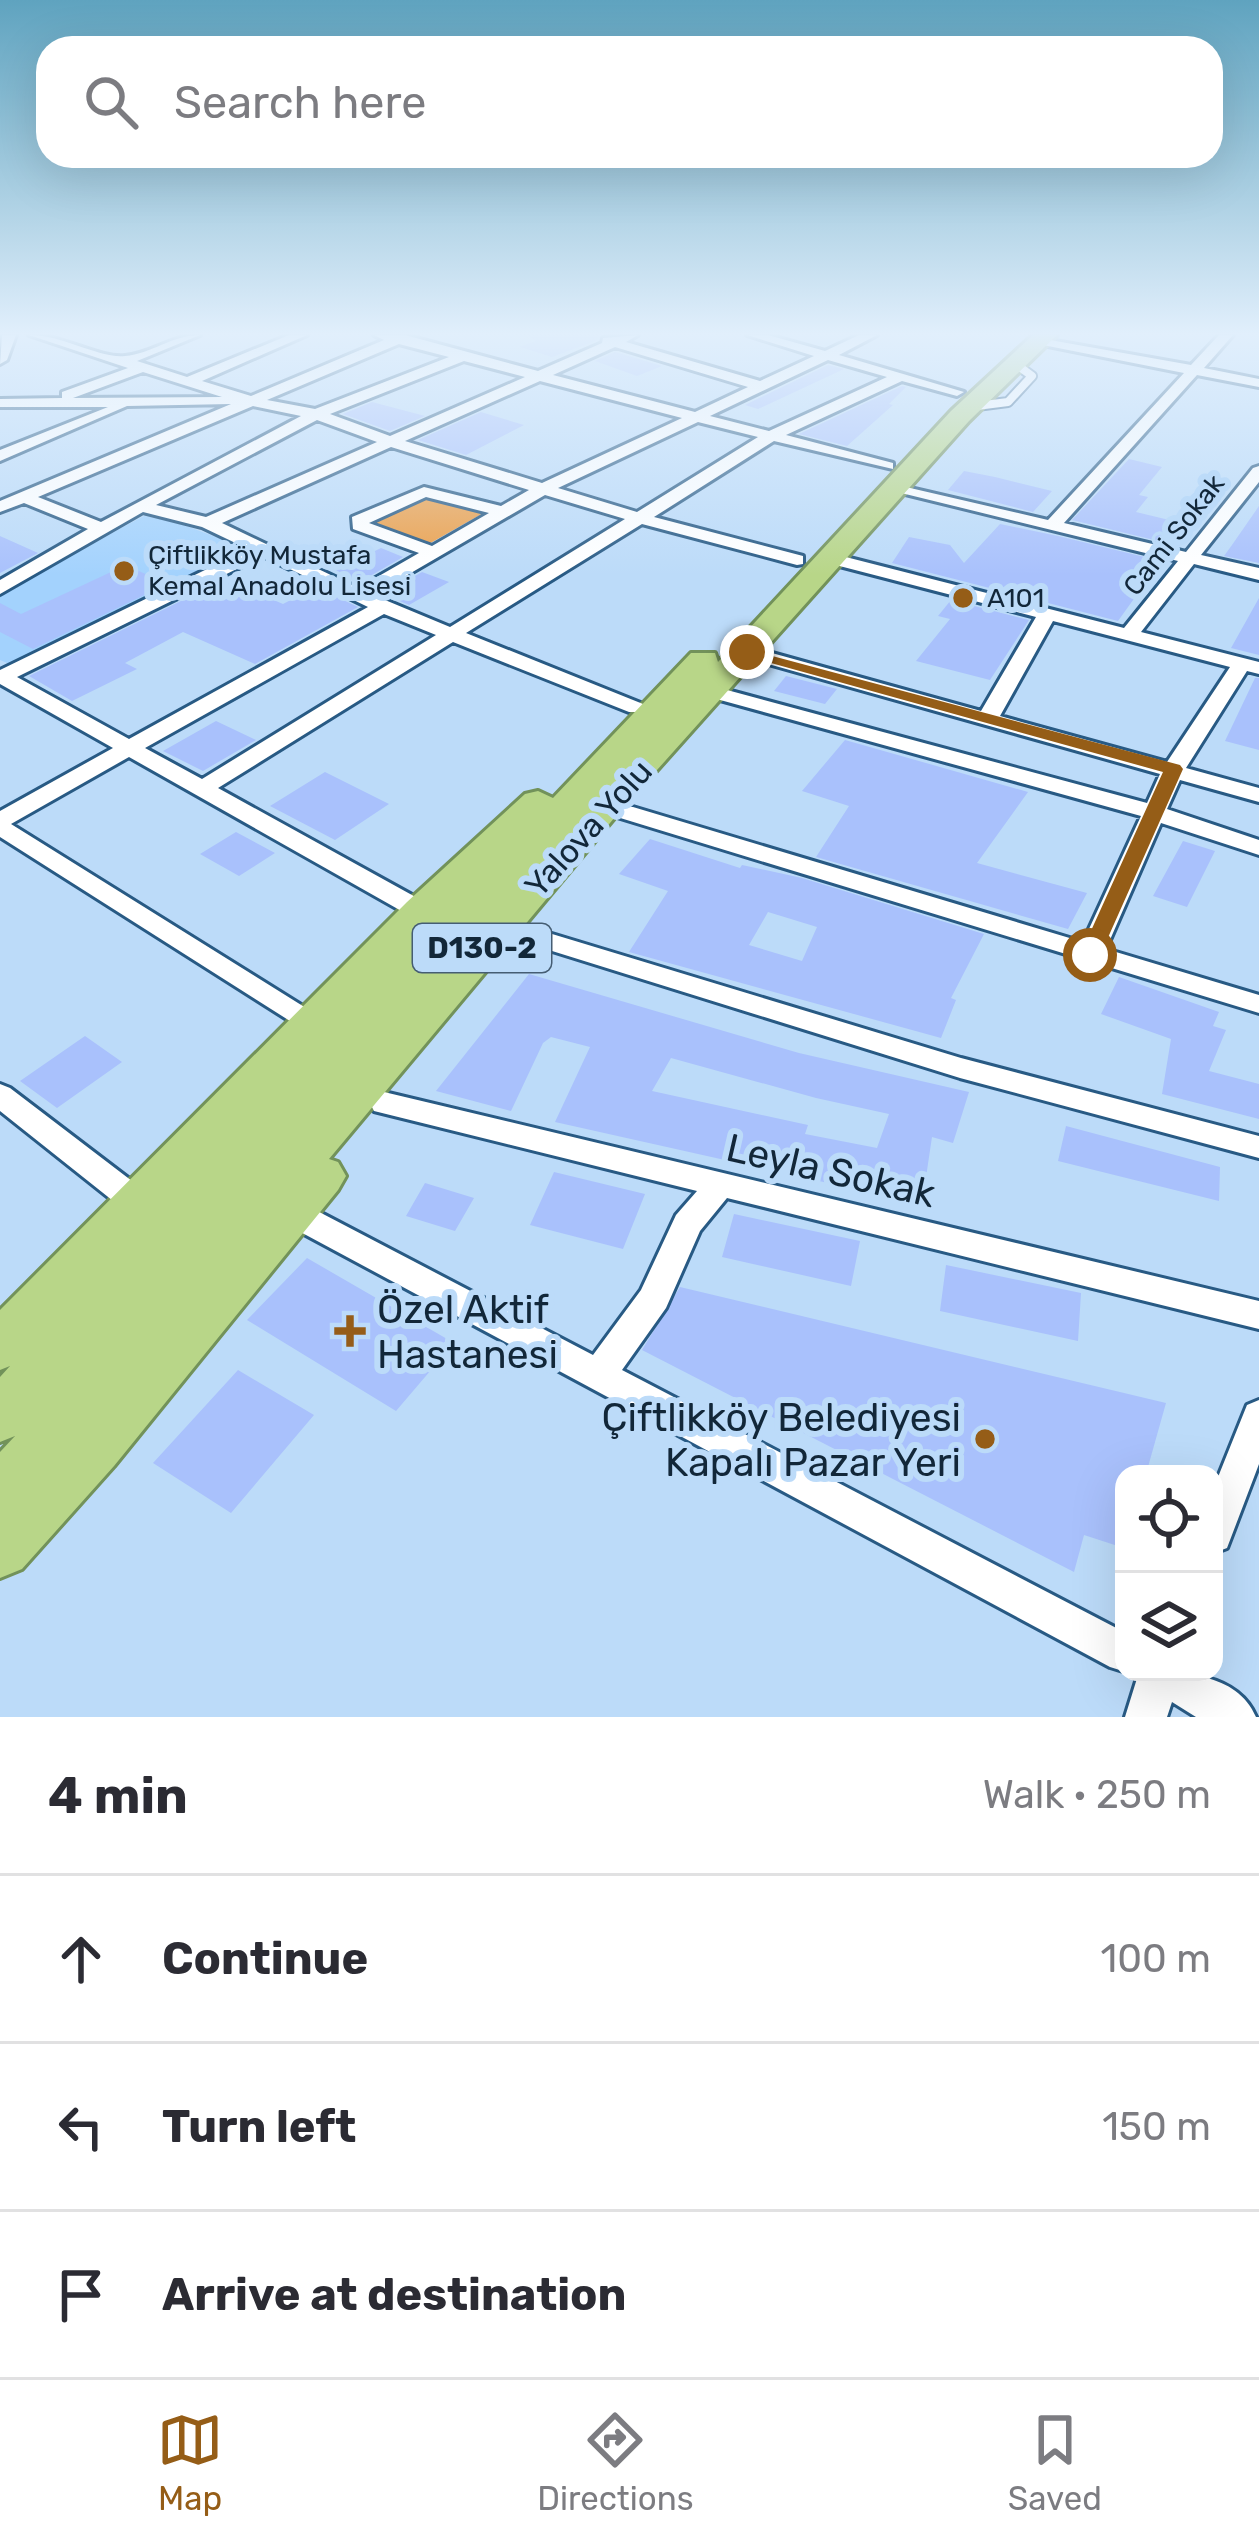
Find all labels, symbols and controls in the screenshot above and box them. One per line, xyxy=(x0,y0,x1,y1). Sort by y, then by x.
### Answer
search box xyxy=(36,36,1223,168)
icon: search xyxy=(78,69,144,135)
text: Search here xyxy=(174,76,426,129)
street label: Cami Sokak xyxy=(1117,468,1231,602)
place label: Çiftlikköy Mustafa Kemal Anadolu Lisesi xyxy=(148,539,411,602)
marker: Çiftlikköy Mustafa Kemal Anadolu Lisesi xyxy=(111,558,137,584)
place label: A101 xyxy=(987,582,1044,614)
marker: A101 xyxy=(950,585,976,611)
route end xyxy=(720,625,774,679)
street label: Yalova Yolu xyxy=(517,752,660,905)
road number: D130-2 xyxy=(413,924,551,972)
route start xyxy=(1063,928,1117,982)
street label: Leyla Sokak xyxy=(722,1125,940,1217)
place label: Özel Aktif Hastanesi xyxy=(377,1287,558,1378)
marker: Özel Aktif Hastanesi xyxy=(334,1315,366,1347)
place label: Çiftlikköy Belediyesi Kapalı Pazar Yeri xyxy=(602,1395,961,1486)
marker: Çiftlikköy Belediyesi Kapalı Pazar Yeri xyxy=(972,1426,998,1452)
map controls xyxy=(1115,1465,1223,1681)
button: locate xyxy=(1115,1465,1223,1573)
button: layers xyxy=(1115,1573,1223,1681)
text: 4 min xyxy=(48,1765,188,1826)
text: Walk · 250 m xyxy=(983,1772,1211,1818)
icon: ahead xyxy=(48,1926,114,1992)
text: Continue xyxy=(162,1932,368,1985)
text: 100 m xyxy=(1101,1936,1211,1982)
icon: left xyxy=(48,2094,114,2160)
text: Turn left xyxy=(162,2100,356,2153)
text: 150 m xyxy=(1102,2104,1211,2150)
icon: arrive xyxy=(48,2262,114,2328)
text: Arrive at destination xyxy=(162,2268,627,2321)
tab: Map xyxy=(157,2407,223,2518)
tab: Directions xyxy=(537,2407,694,2518)
tab: Saved xyxy=(1008,2407,1102,2518)

